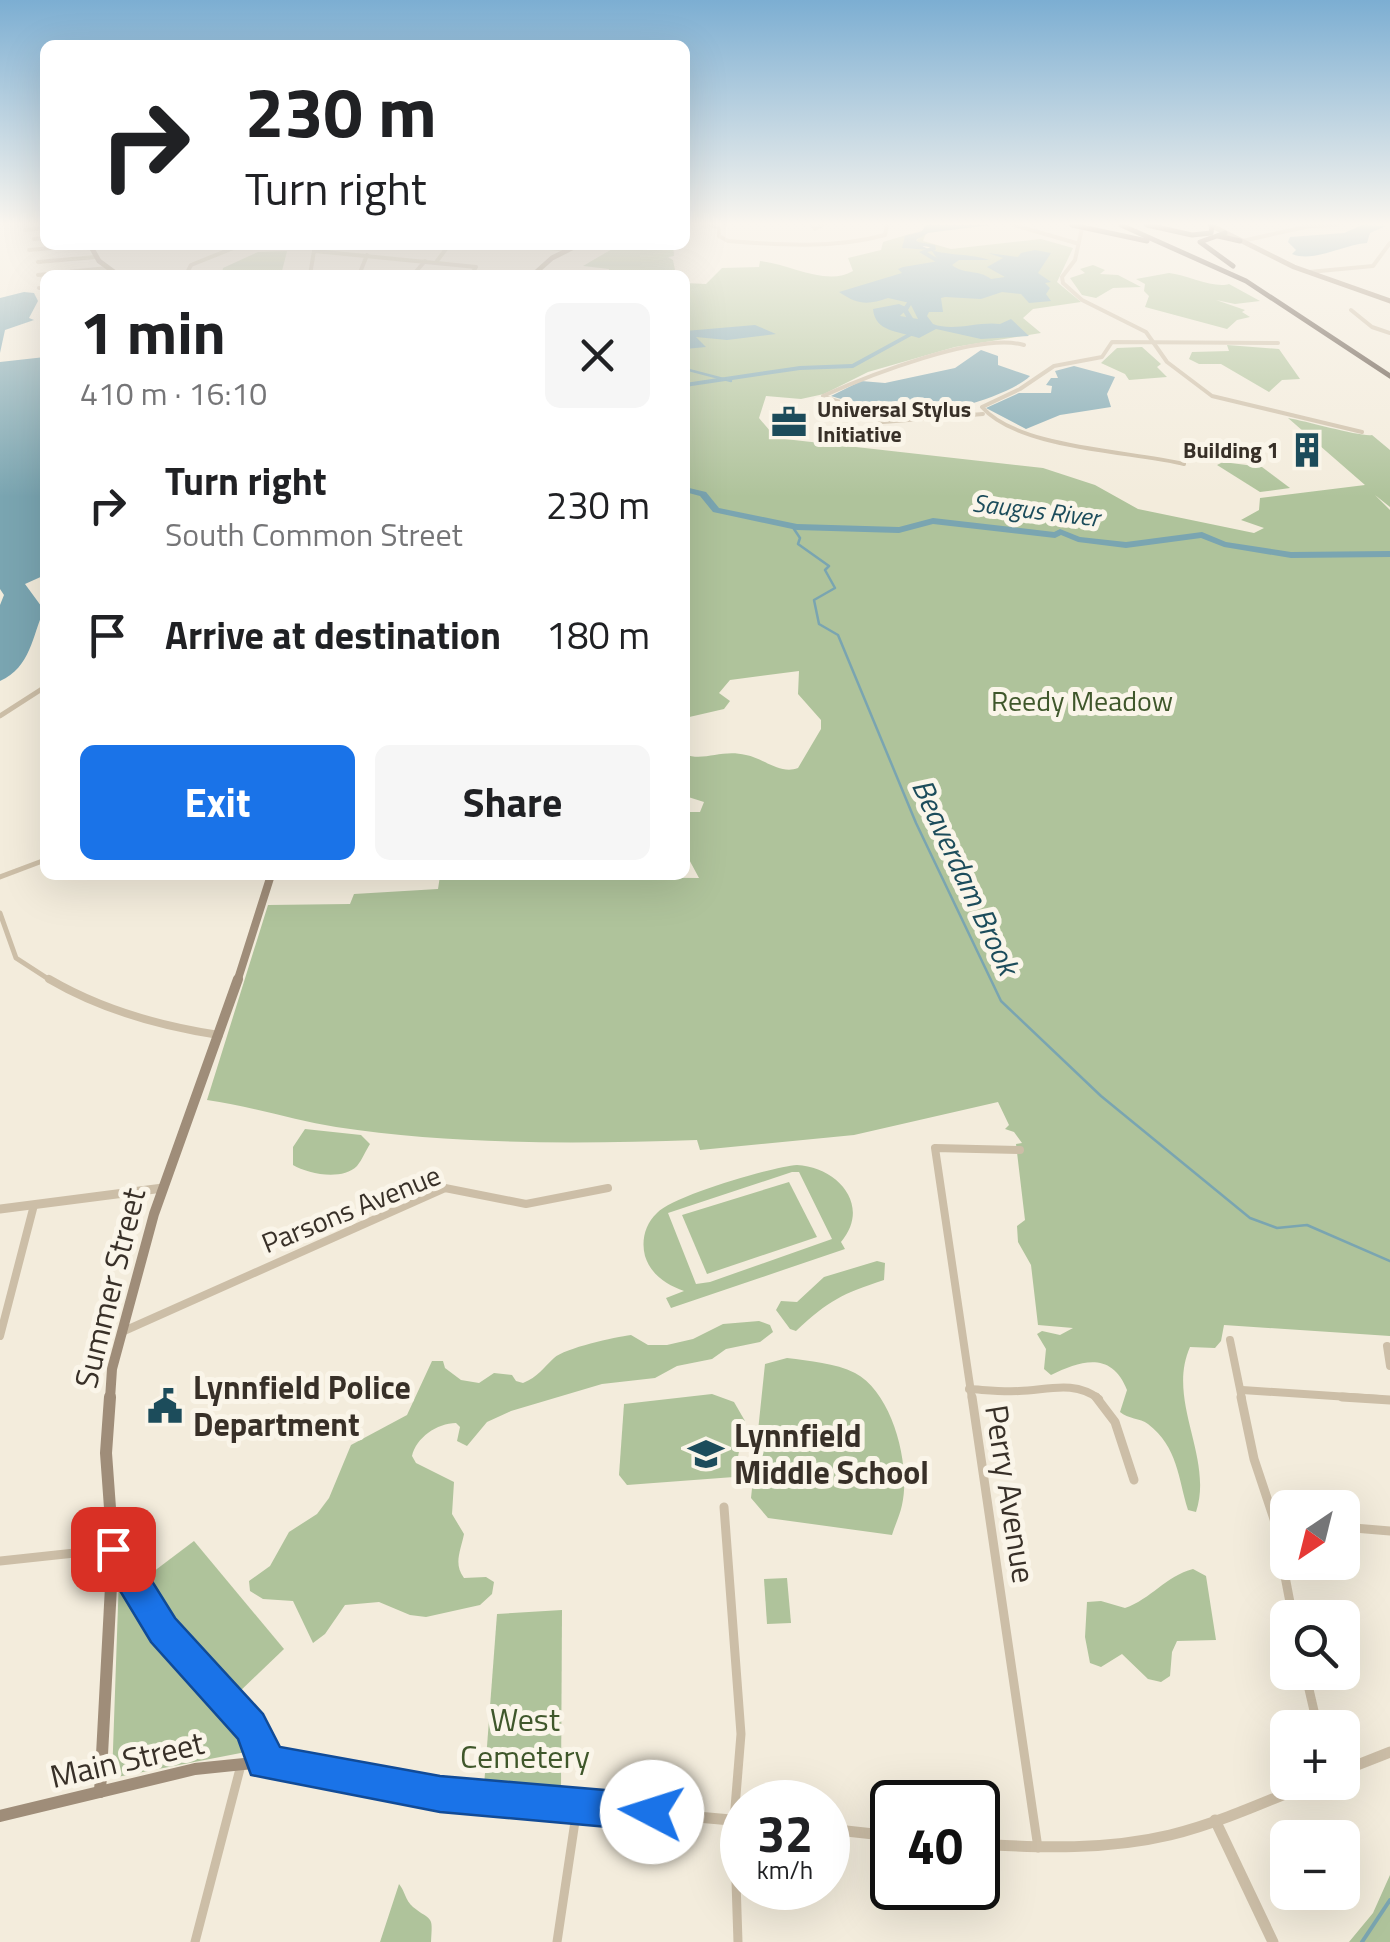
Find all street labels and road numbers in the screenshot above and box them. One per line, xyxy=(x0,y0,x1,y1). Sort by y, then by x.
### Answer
street label: Parsons Avenue xyxy=(255,1153,447,1264)
street label: Summer Street xyxy=(61,1183,157,1393)
street label: Perry Avenue xyxy=(973,1401,1049,1586)
street label: Main Street xyxy=(45,1718,208,1800)

